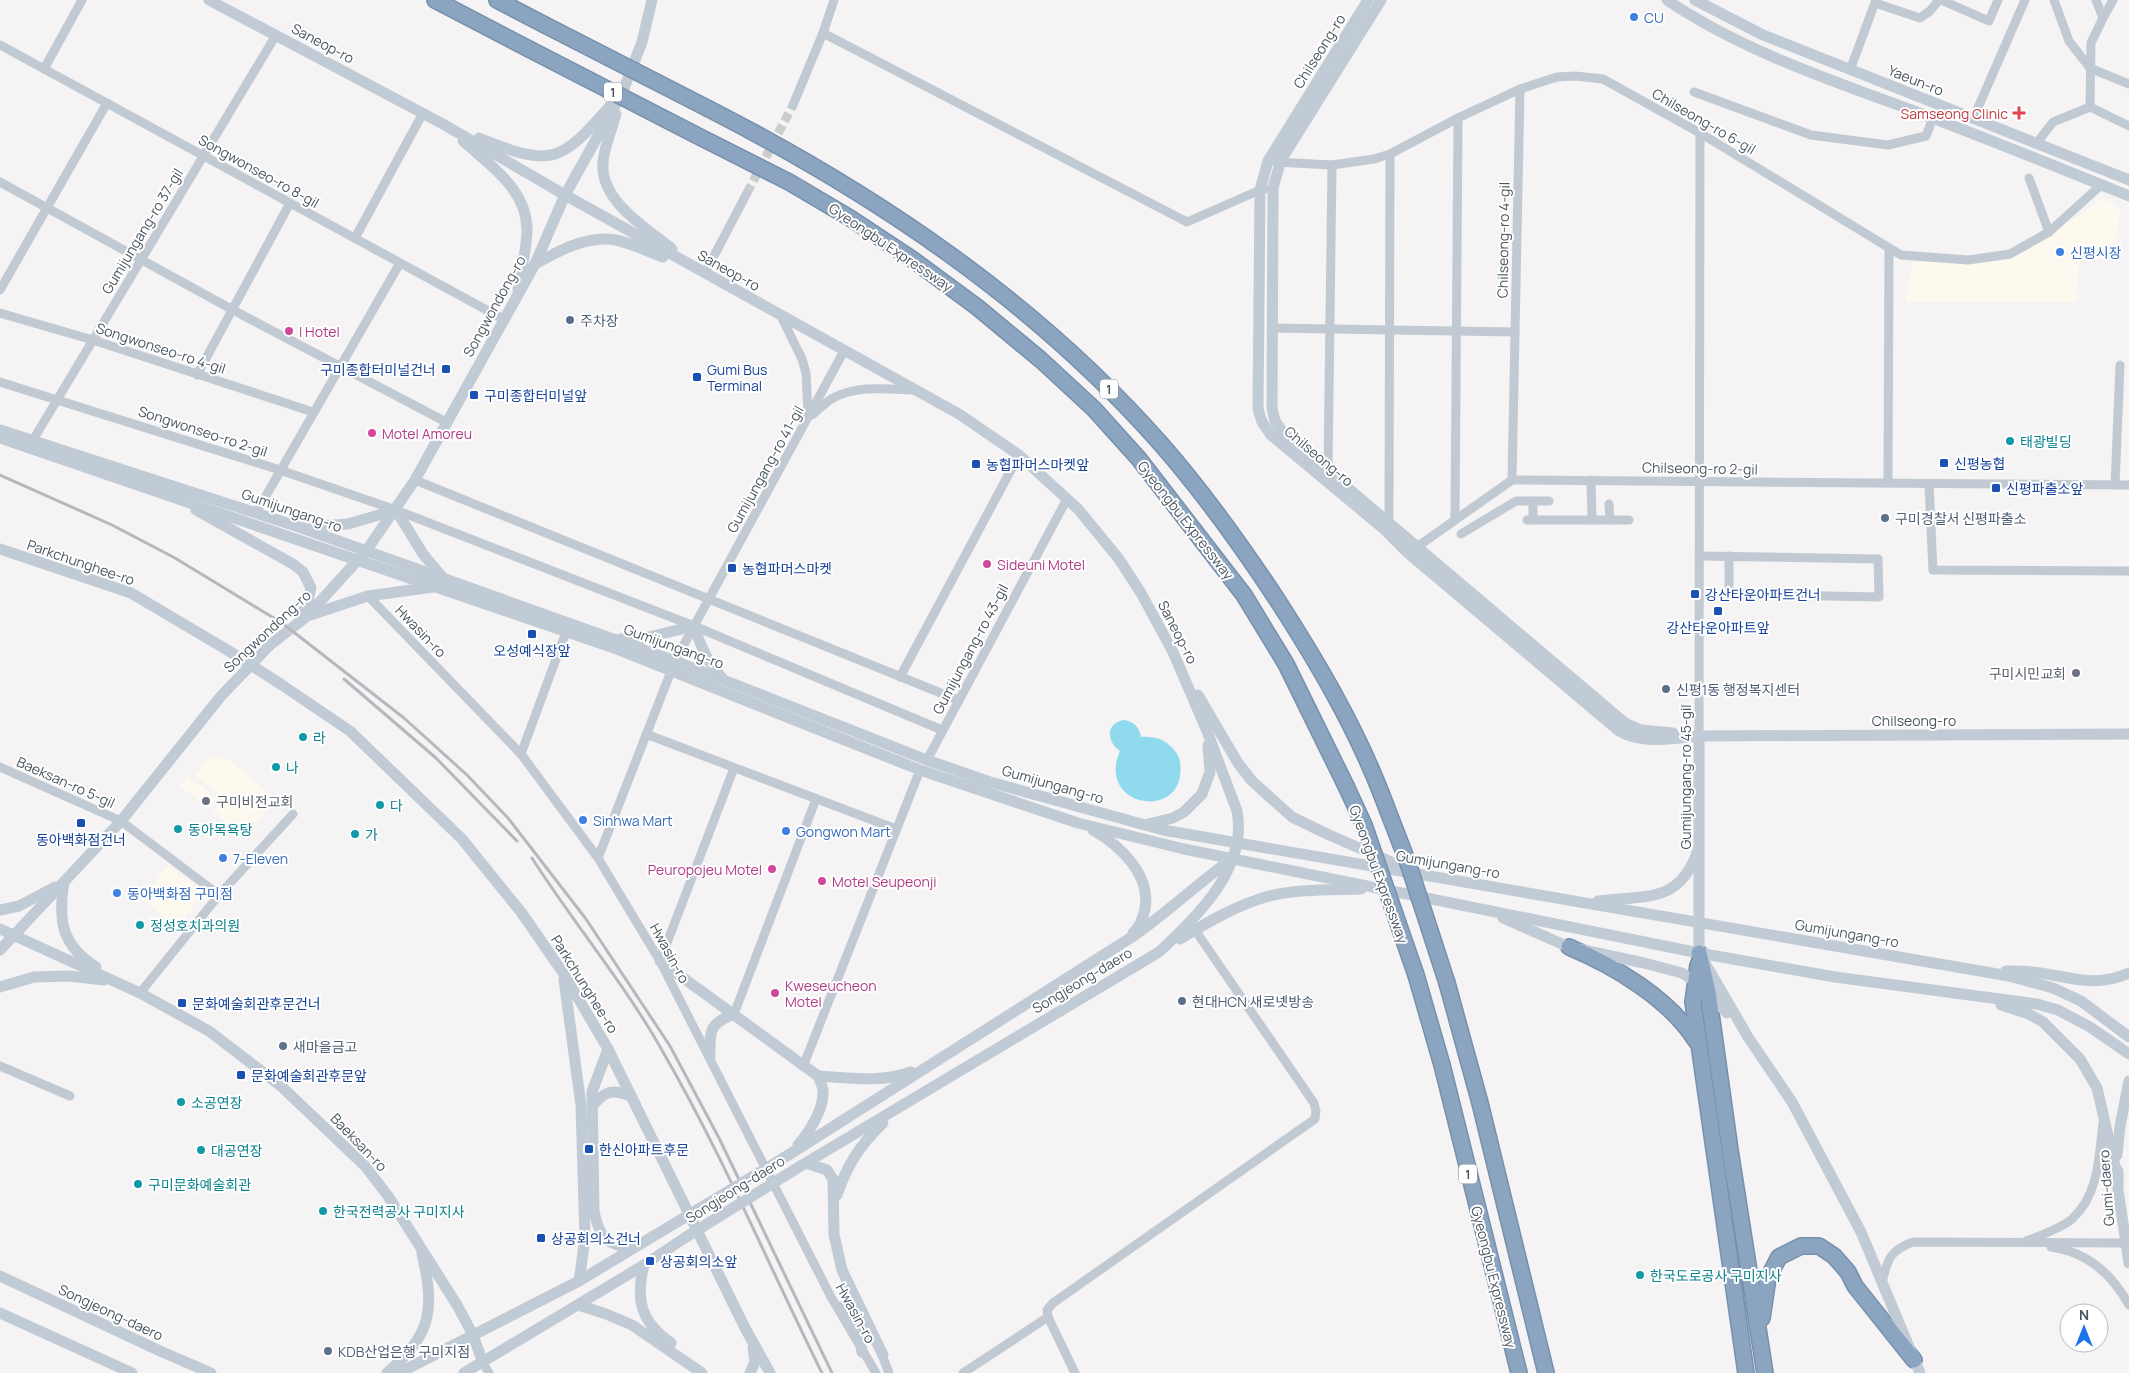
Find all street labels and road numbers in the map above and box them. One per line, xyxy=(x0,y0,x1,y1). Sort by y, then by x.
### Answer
street label: Chilseong-ro xyxy=(1289,10,1349,92)
street label: Saneop-ro xyxy=(288,19,358,67)
street label: Yaeun-ro xyxy=(1885,60,1947,100)
road number: 1 xyxy=(604,82,622,101)
street label: Chilseong-ro 6-gil xyxy=(1649,84,1759,158)
street label: Songwonseo-ro 8-gil xyxy=(195,130,323,212)
street label: Gumijungang-ro 37-gil xyxy=(97,165,187,297)
street label: Chilseong-ro 4-gil xyxy=(1492,182,1514,298)
street label: Gyeongbu Expressway xyxy=(825,198,957,296)
street label: Saneop-ro xyxy=(694,245,764,295)
street label: Songwondong-ro xyxy=(458,252,530,360)
street label: Songwonseo-ro 4-gil xyxy=(94,318,228,378)
road number: 1 xyxy=(1100,379,1118,398)
street label: Songwonseo-ro 2-gil xyxy=(136,401,270,461)
street label: Gumijungang-ro 41-gil xyxy=(722,402,808,536)
street label: Chilseong-ro xyxy=(1281,422,1357,490)
street label: Gyeongbu Expressway xyxy=(1134,457,1239,584)
street label: Chilseong-ro 2-gil xyxy=(1642,457,1758,479)
street label: Gumijungang-ro xyxy=(239,484,345,536)
street label: Parkchunghee-ro xyxy=(25,535,137,589)
street label: Gumijungang-ro 43-gil xyxy=(928,581,1012,717)
street label: Songwondong-ro xyxy=(219,586,315,676)
street label: Saneop-ro xyxy=(1154,597,1202,667)
street label: Hwasin-ro xyxy=(391,601,451,661)
street label: Gumijungang-ro xyxy=(621,619,727,673)
street label: Gumijungang-ro 45-gil xyxy=(1676,704,1695,850)
street label: Chilseong-ro xyxy=(1872,711,1956,730)
street label: Baeksan-ro 5-gil xyxy=(14,752,118,812)
street label: Gumijungang-ro xyxy=(1000,760,1106,808)
street label: Gyeongbu Expressway xyxy=(1345,802,1413,946)
street label: Gumijungang-ro xyxy=(1395,846,1501,882)
street label: Gumijungang-ro xyxy=(1794,915,1900,951)
street label: Hwasin-ro xyxy=(646,920,694,986)
street label: Parkchunghee-ro xyxy=(547,931,623,1037)
street label: Songjeong-daero xyxy=(1028,943,1136,1017)
street label: Baeksan-ro xyxy=(327,1109,391,1175)
street label: Gumi-daero xyxy=(2094,1149,2118,1227)
street label: Songjeong-daero xyxy=(682,1151,788,1227)
road number: 1 xyxy=(1459,1164,1477,1184)
street label: Gyeongbu Expressway xyxy=(1467,1204,1521,1351)
street label: Songjeong-daero xyxy=(56,1279,166,1345)
street label: Hwasin-ro xyxy=(832,1280,880,1346)

